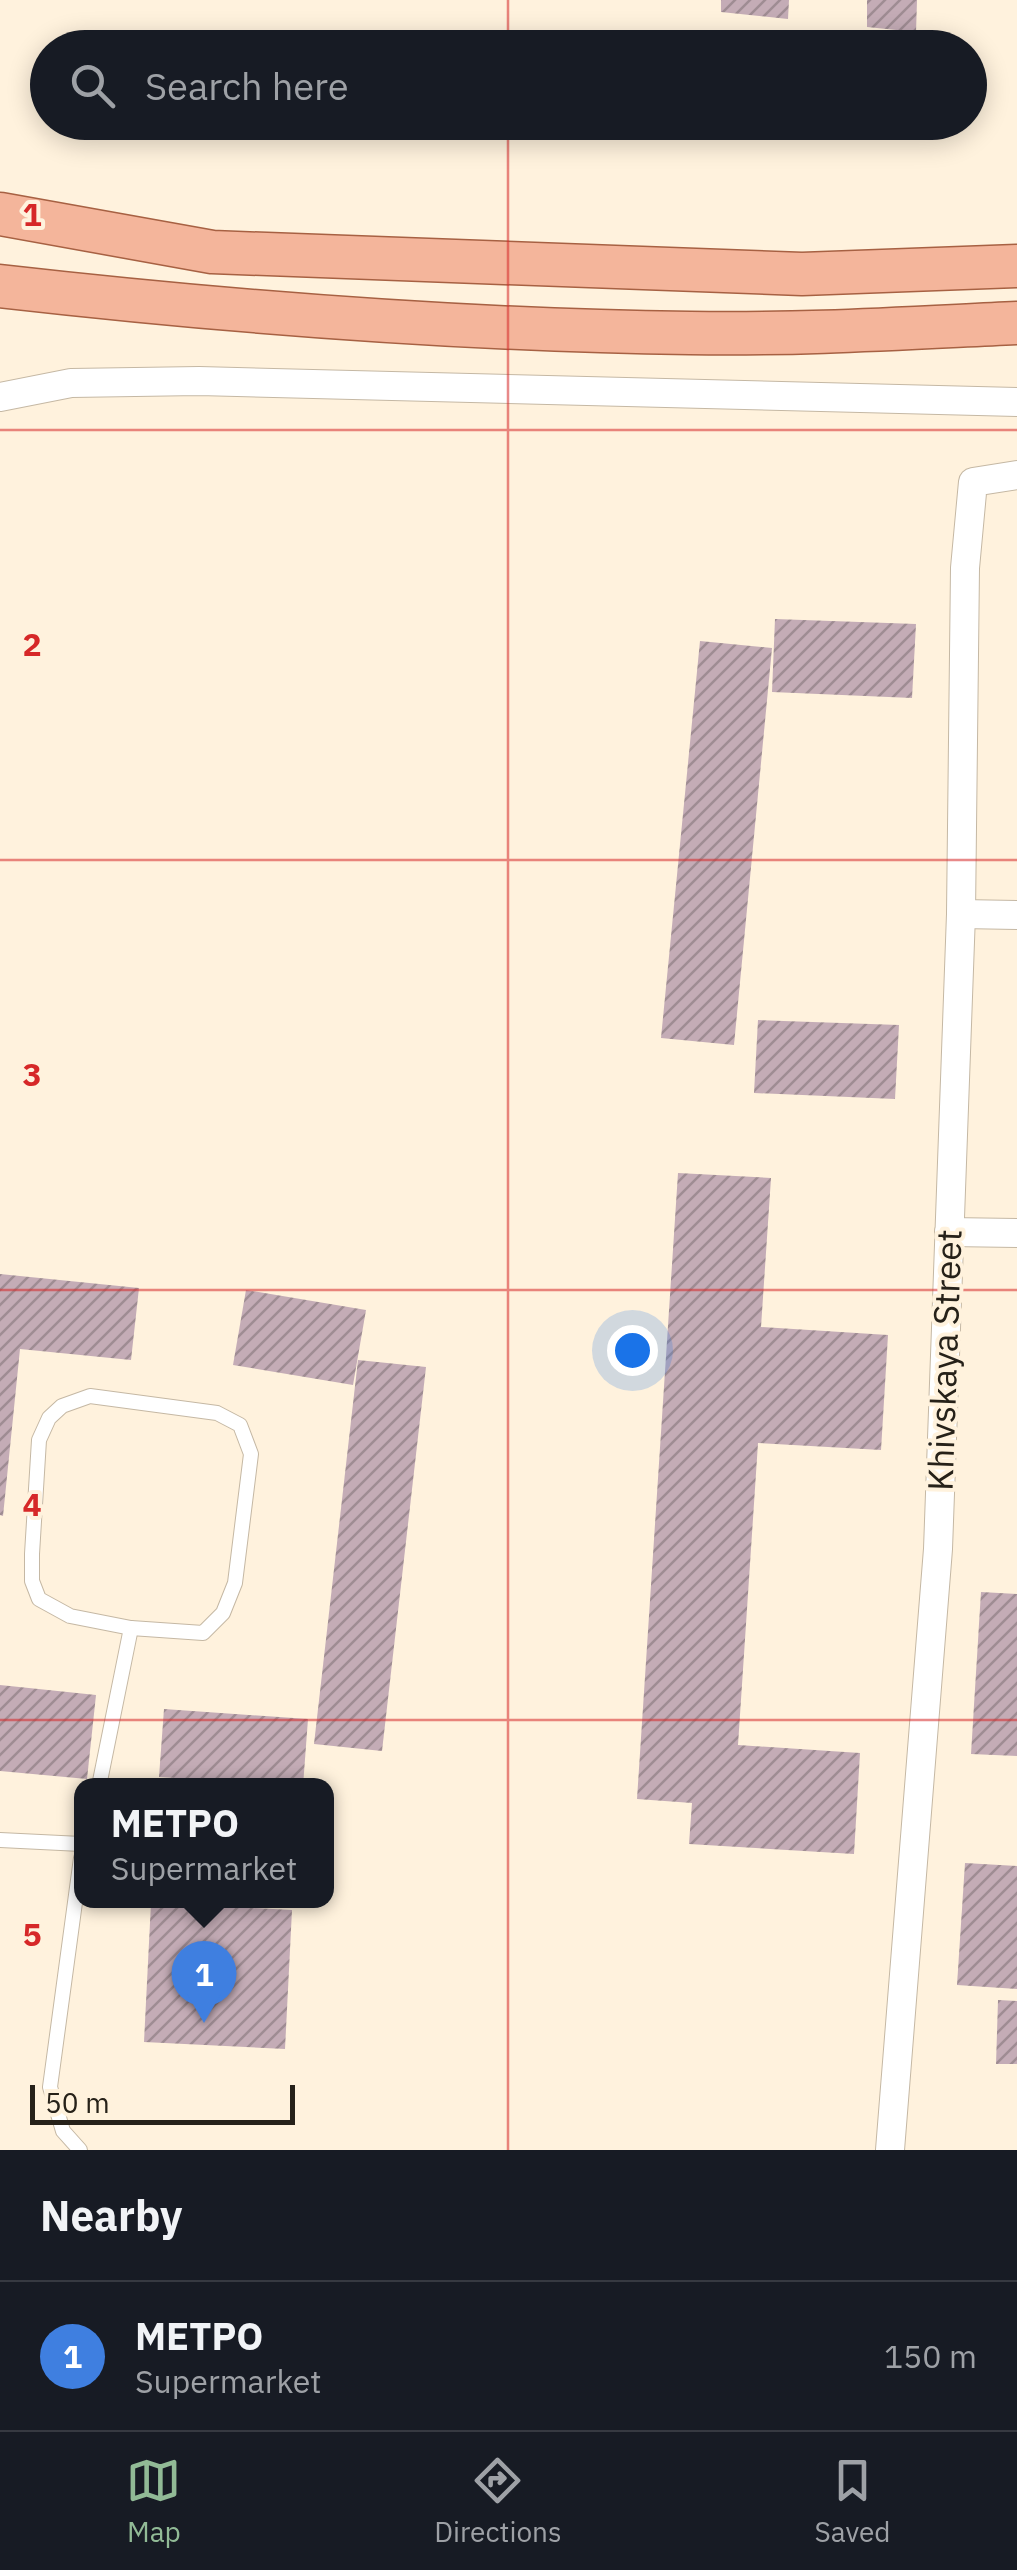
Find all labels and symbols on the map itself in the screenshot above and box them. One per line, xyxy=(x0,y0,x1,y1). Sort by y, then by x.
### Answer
text: 1 xyxy=(22,193,42,235)
text: 2 xyxy=(22,623,42,665)
text: 3 xyxy=(22,1053,42,1095)
street label: Khivskaya Street xyxy=(916,1228,972,1492)
your location xyxy=(607,1325,658,1376)
text: 4 xyxy=(22,1483,42,1525)
text: 5 xyxy=(22,1913,42,1955)
pin: 1 xyxy=(172,1940,236,2023)
scale bar xyxy=(30,2080,295,2124)

